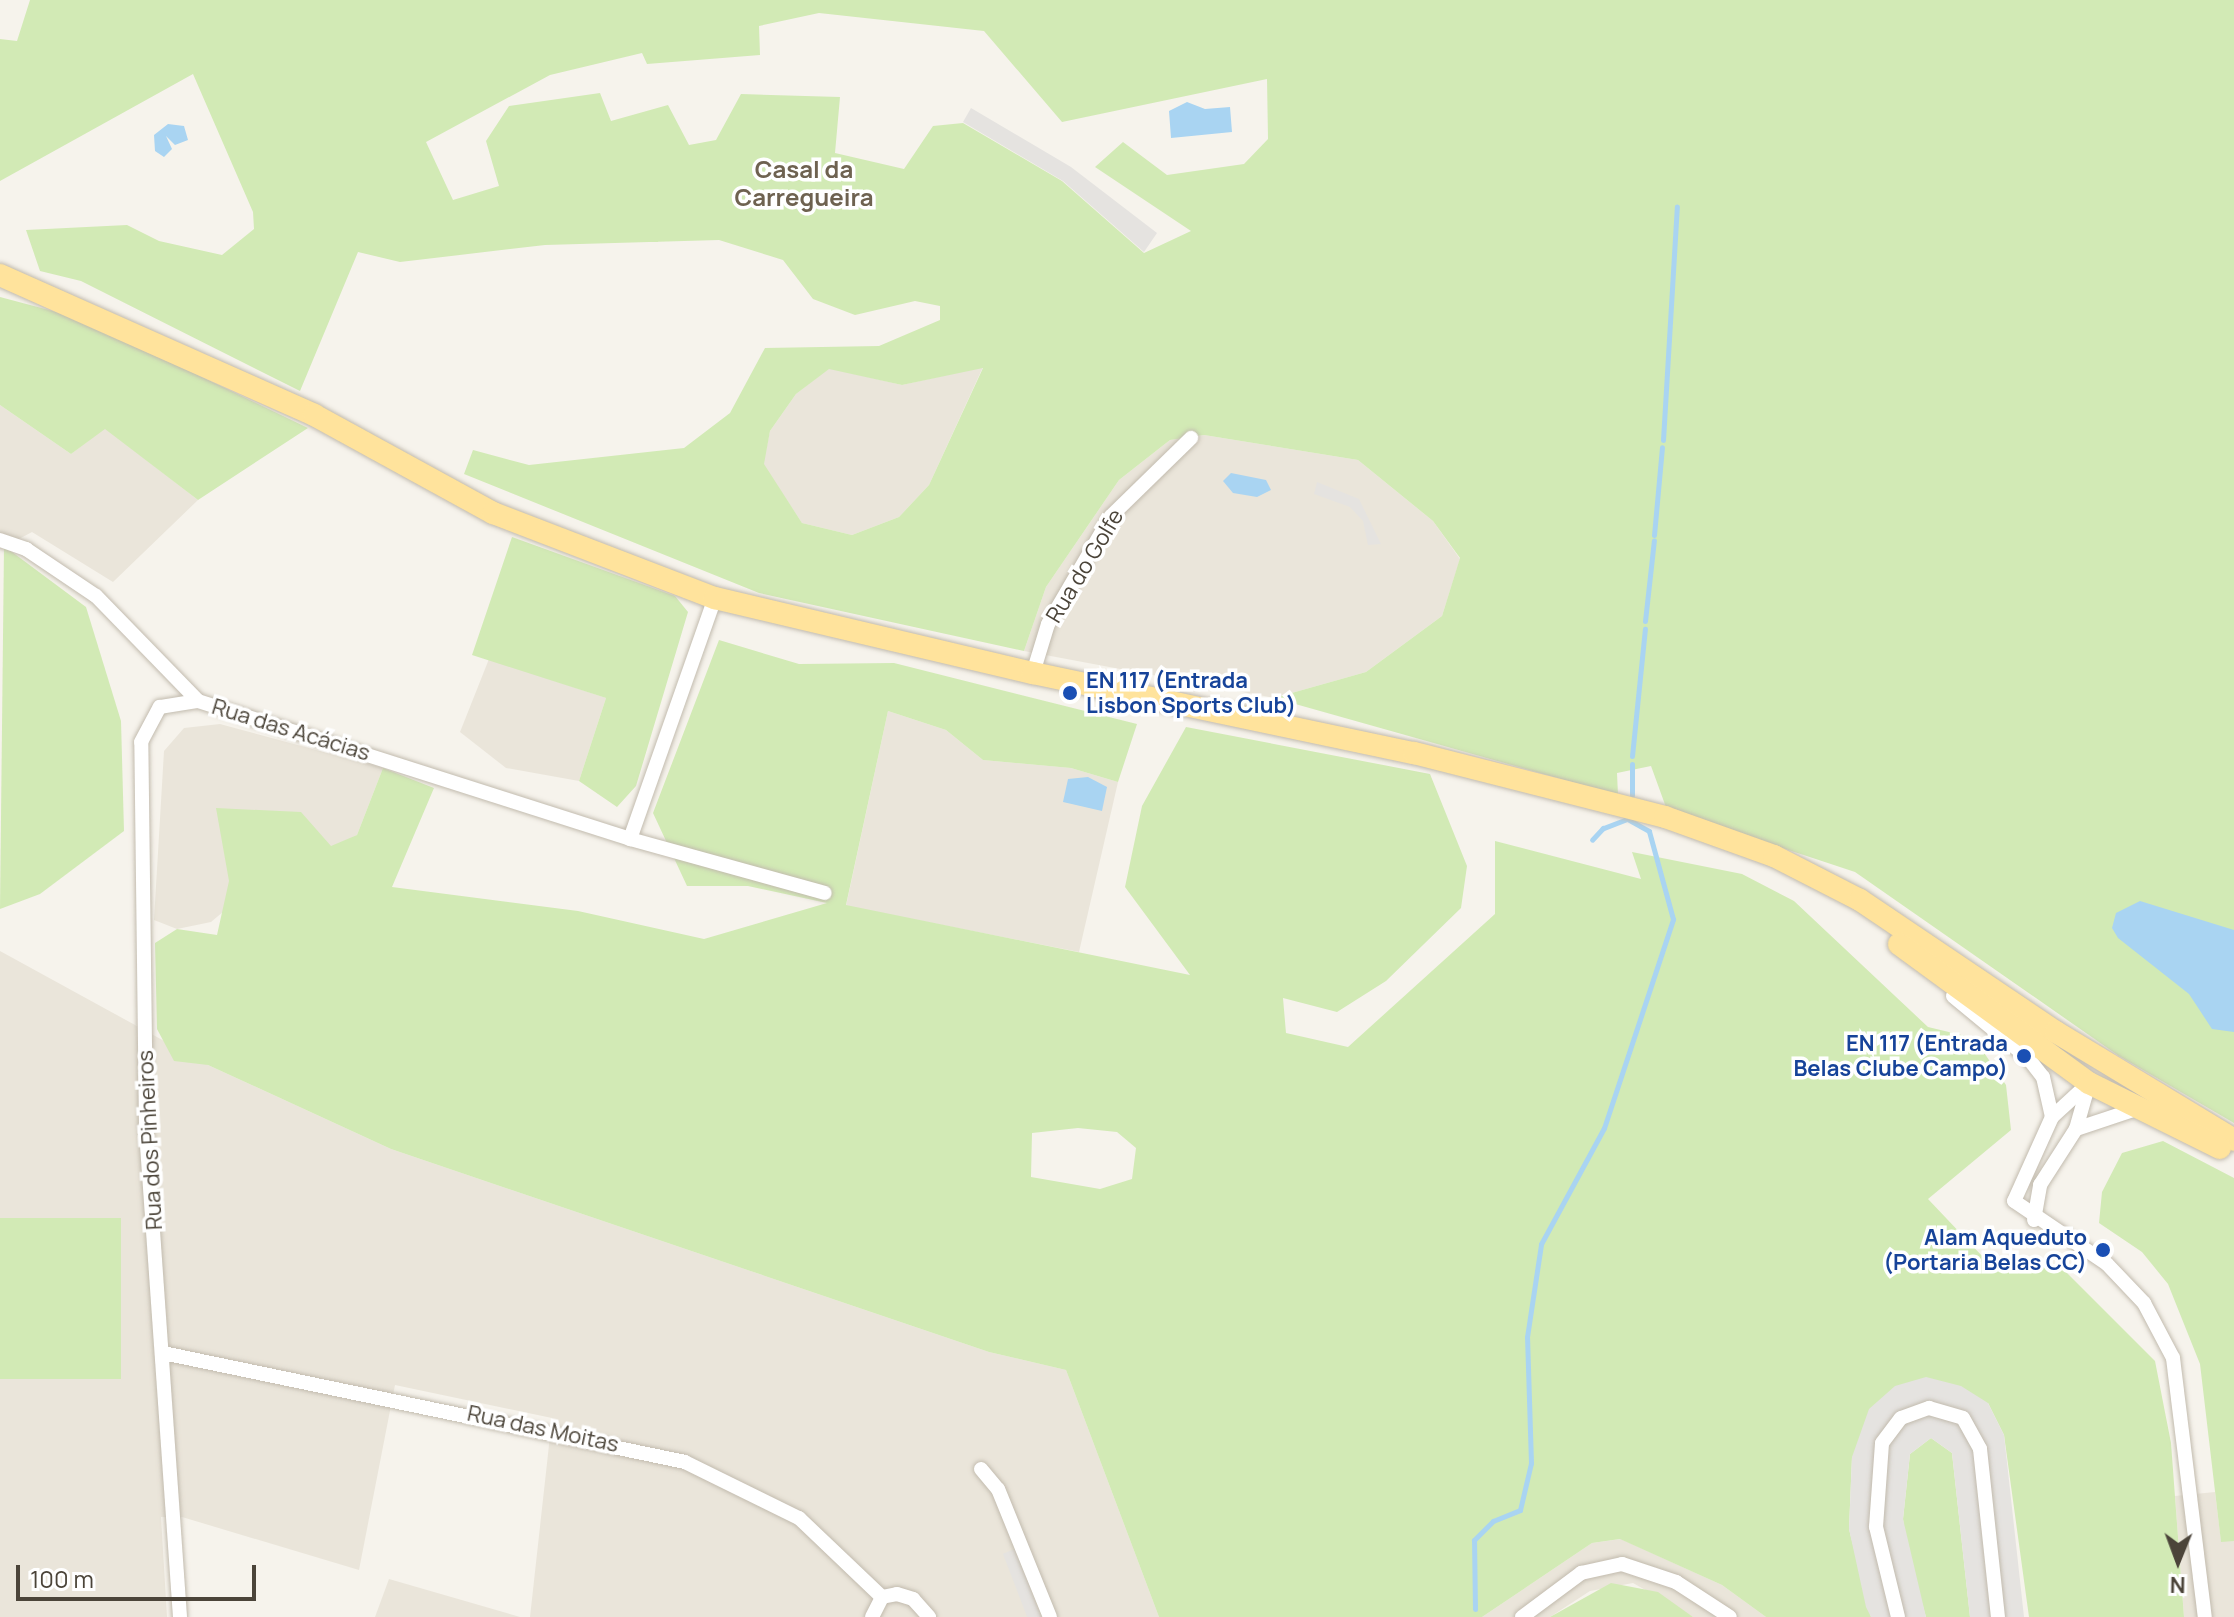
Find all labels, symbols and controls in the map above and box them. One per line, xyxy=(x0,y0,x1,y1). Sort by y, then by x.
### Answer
district label: Casal da Carregueira xyxy=(735,155,873,211)
street label: Rua do Golfe xyxy=(1041,504,1129,628)
place label: EN 117 (Entrada Lisbon Sports Club) xyxy=(1086,667,1296,718)
marker: EN 117 (Entrada Lisbon Sports Club) xyxy=(1061,684,1079,702)
street label: Rua das Acácias xyxy=(209,693,373,767)
place label: EN 117 (Entrada Belas Clube Campo) xyxy=(1793,1030,2008,1082)
marker: EN 117 (Entrada Belas Clube Campo) xyxy=(2015,1047,2033,1065)
street label: Rua dos Pinheiros xyxy=(132,1049,168,1231)
place label: Alam Aqueduto (Portaria Belas CC) xyxy=(1883,1224,2087,1276)
marker: Alam Aqueduto (Portaria Belas CC) xyxy=(2094,1241,2112,1259)
street label: Rua das Moitas xyxy=(465,1400,621,1458)
north arrow xyxy=(2138,1521,2218,1601)
scale bar xyxy=(20,1549,260,1599)
text: 100 m xyxy=(30,1562,94,1595)
text: N xyxy=(2169,1570,2186,1600)

